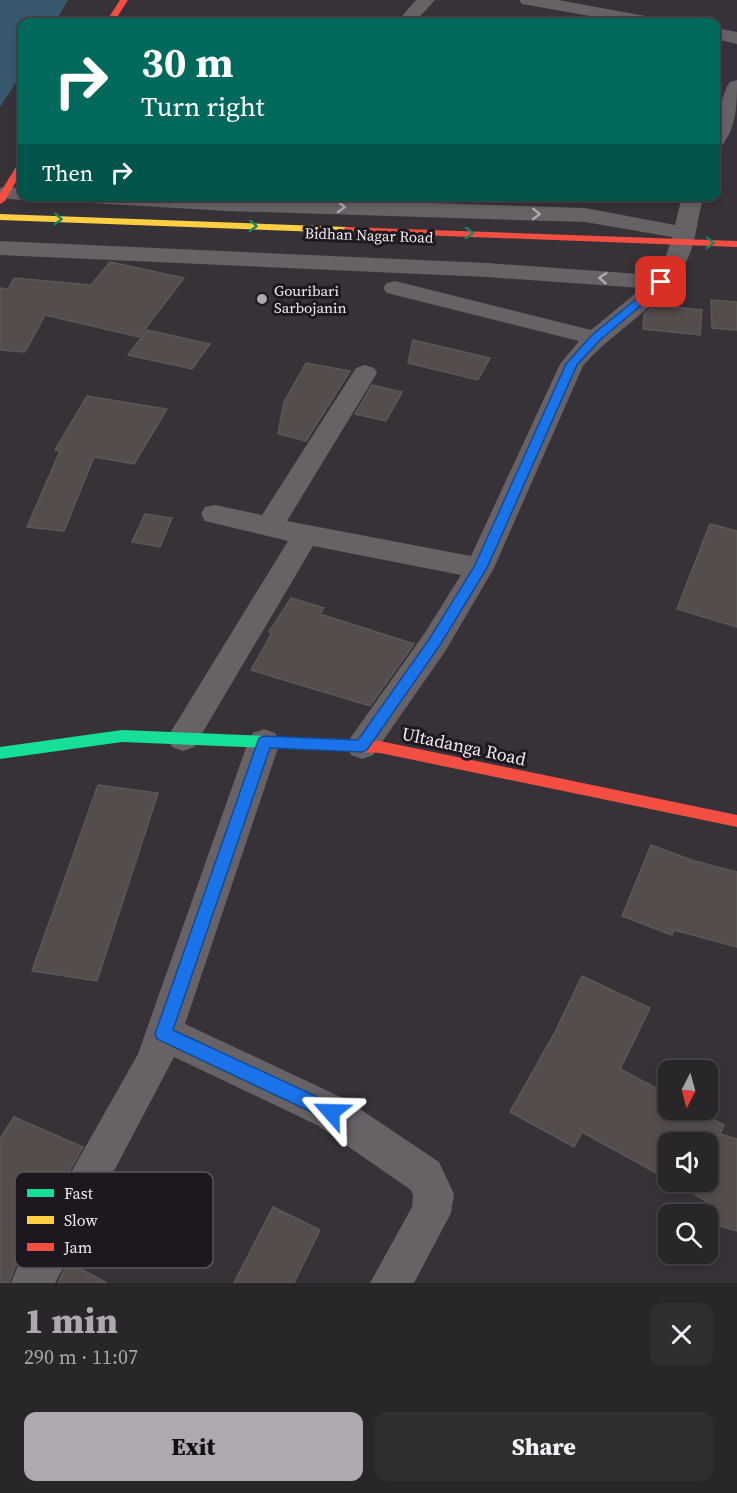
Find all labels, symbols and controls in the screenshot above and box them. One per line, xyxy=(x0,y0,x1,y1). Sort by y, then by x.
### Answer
text: 30 m xyxy=(141,33,234,91)
icon: right xyxy=(42,42,120,120)
text: Turn right xyxy=(141,88,265,125)
icon: right xyxy=(105,156,138,189)
text: Then xyxy=(42,158,93,188)
one-way arrow xyxy=(337,201,346,214)
one-way arrow xyxy=(532,207,541,220)
one-way arrow xyxy=(54,213,63,226)
one-way arrow xyxy=(249,219,258,232)
street label: Bidhan Nagar Road xyxy=(304,222,434,248)
one-way arrow xyxy=(465,227,474,239)
one-way arrow xyxy=(705,236,714,249)
pin xyxy=(635,256,686,307)
icon: arrive xyxy=(644,265,677,298)
one-way arrow xyxy=(598,272,607,285)
place label: Gouribari Sarbojanin xyxy=(274,280,347,318)
marker: Gouribari Sarbojanin xyxy=(255,292,269,306)
street label: Ultadanga Road xyxy=(399,721,529,771)
north arrow xyxy=(658,1060,718,1120)
map controls xyxy=(658,1060,718,1264)
position arrow xyxy=(299,1080,363,1144)
button: sound xyxy=(658,1132,718,1192)
legend xyxy=(15,1172,213,1268)
text: Fast xyxy=(64,1182,94,1204)
button: search xyxy=(658,1204,718,1264)
text: Slow xyxy=(64,1209,99,1231)
text: Jam xyxy=(63,1236,92,1258)
text: 1 min xyxy=(24,1296,118,1345)
button: close xyxy=(650,1303,713,1366)
text: 290 m · 11:07 xyxy=(24,1343,138,1371)
button: Exit xyxy=(24,1412,363,1481)
button: Share xyxy=(375,1412,713,1481)

